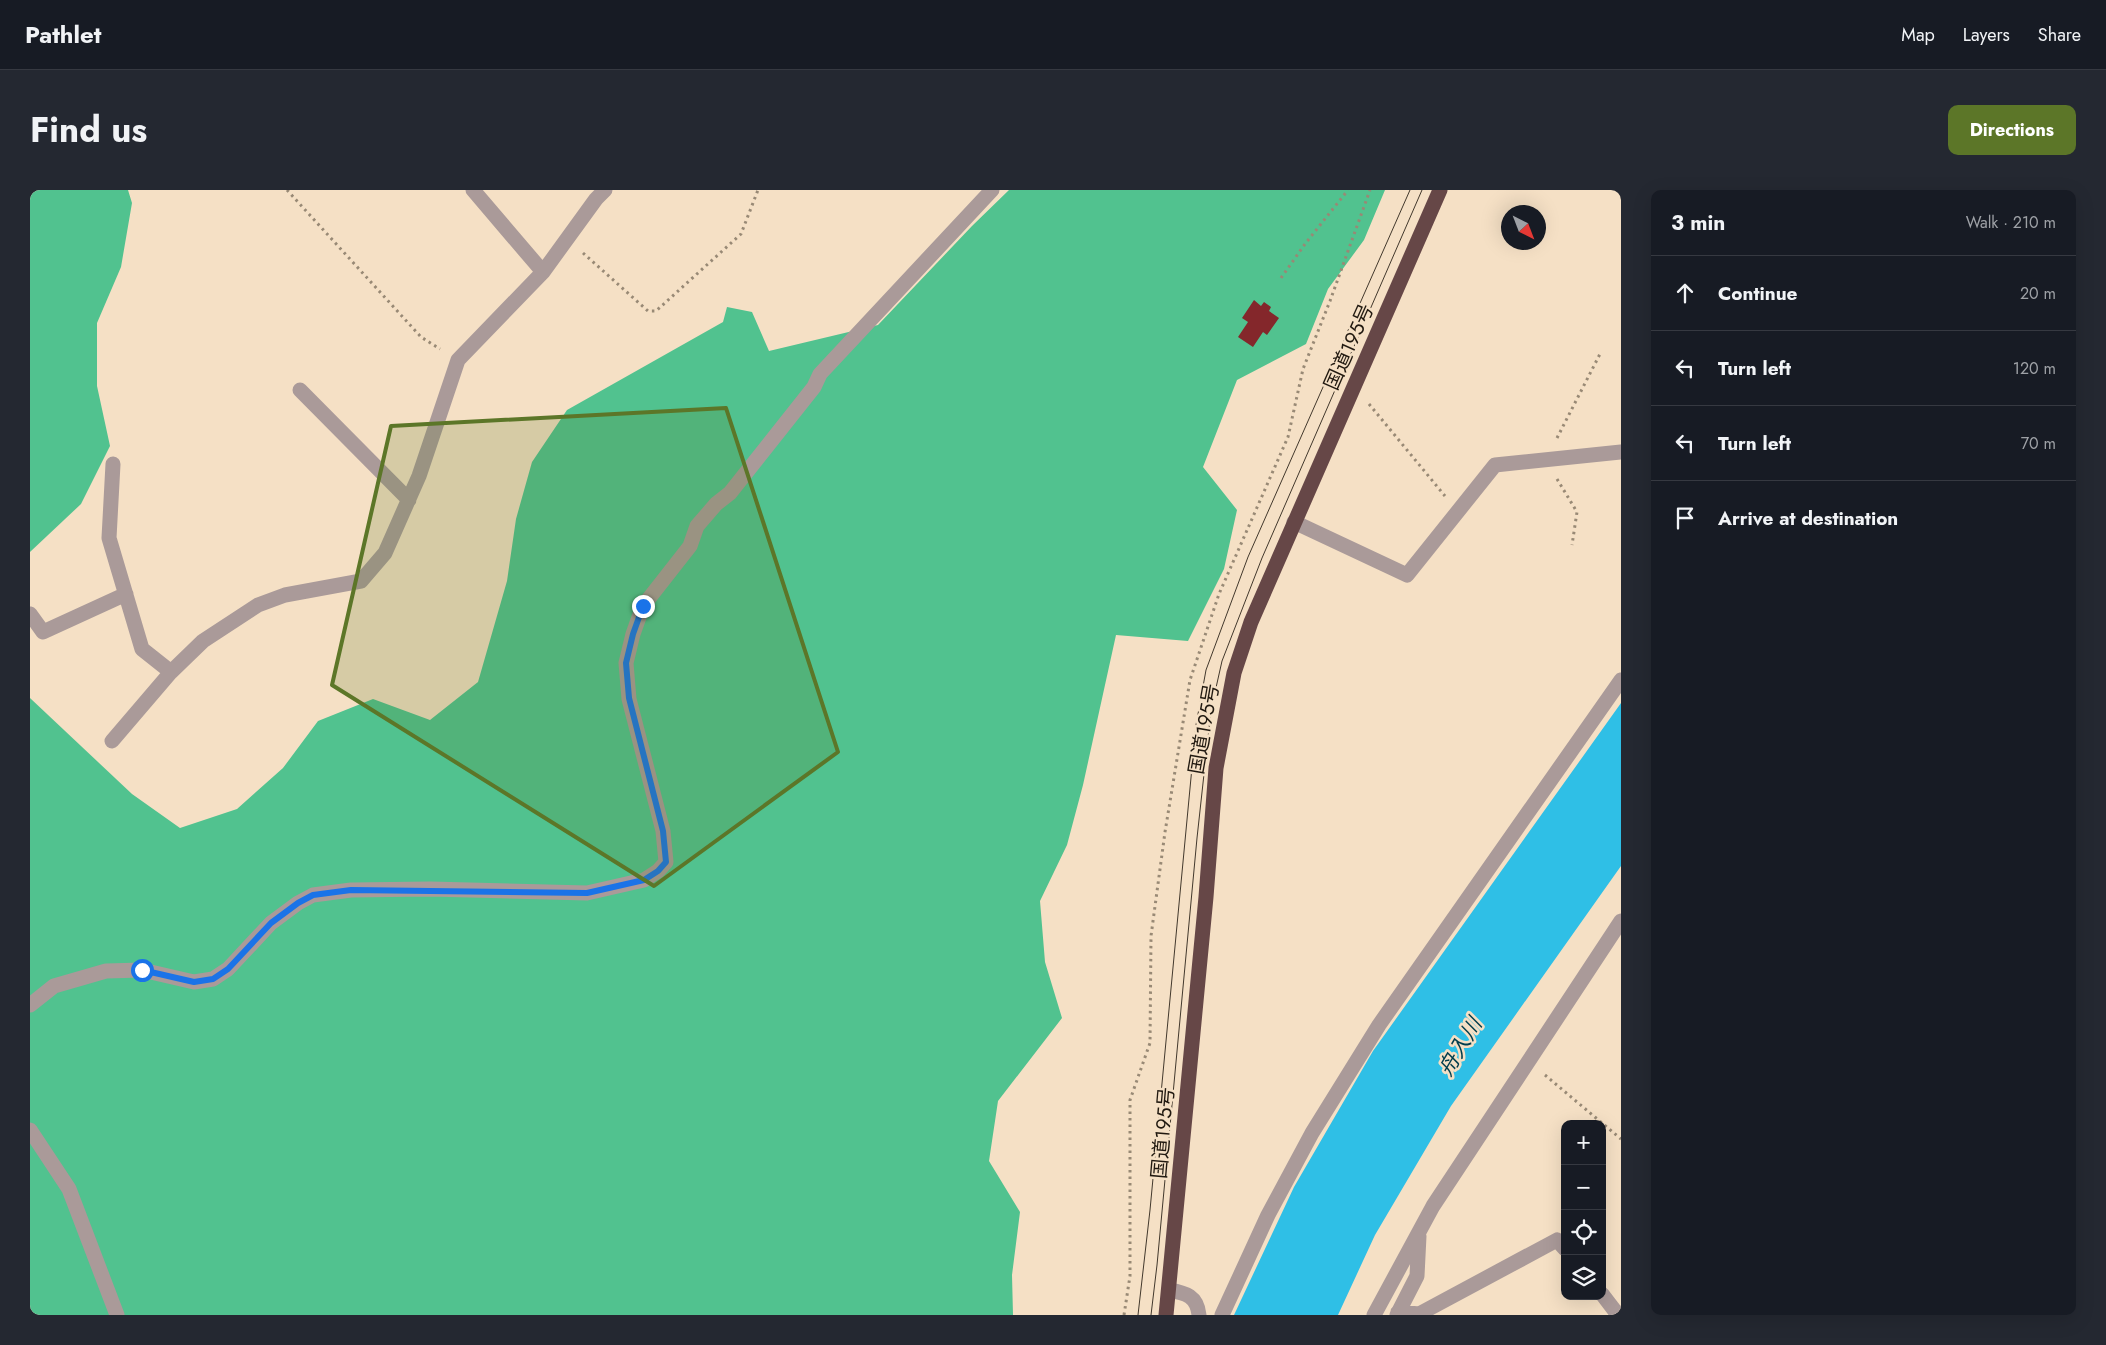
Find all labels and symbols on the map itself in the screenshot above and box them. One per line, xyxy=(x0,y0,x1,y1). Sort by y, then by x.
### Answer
north arrow xyxy=(1501,205,1546,250)
street label: 国道195号 xyxy=(1317,299,1381,395)
route end xyxy=(632,595,655,618)
street label: 国道195号 xyxy=(1182,681,1226,777)
route start xyxy=(131,959,154,982)
water label: 舟入川 xyxy=(1431,1011,1490,1082)
street label: 国道195号 xyxy=(1145,1086,1181,1180)

